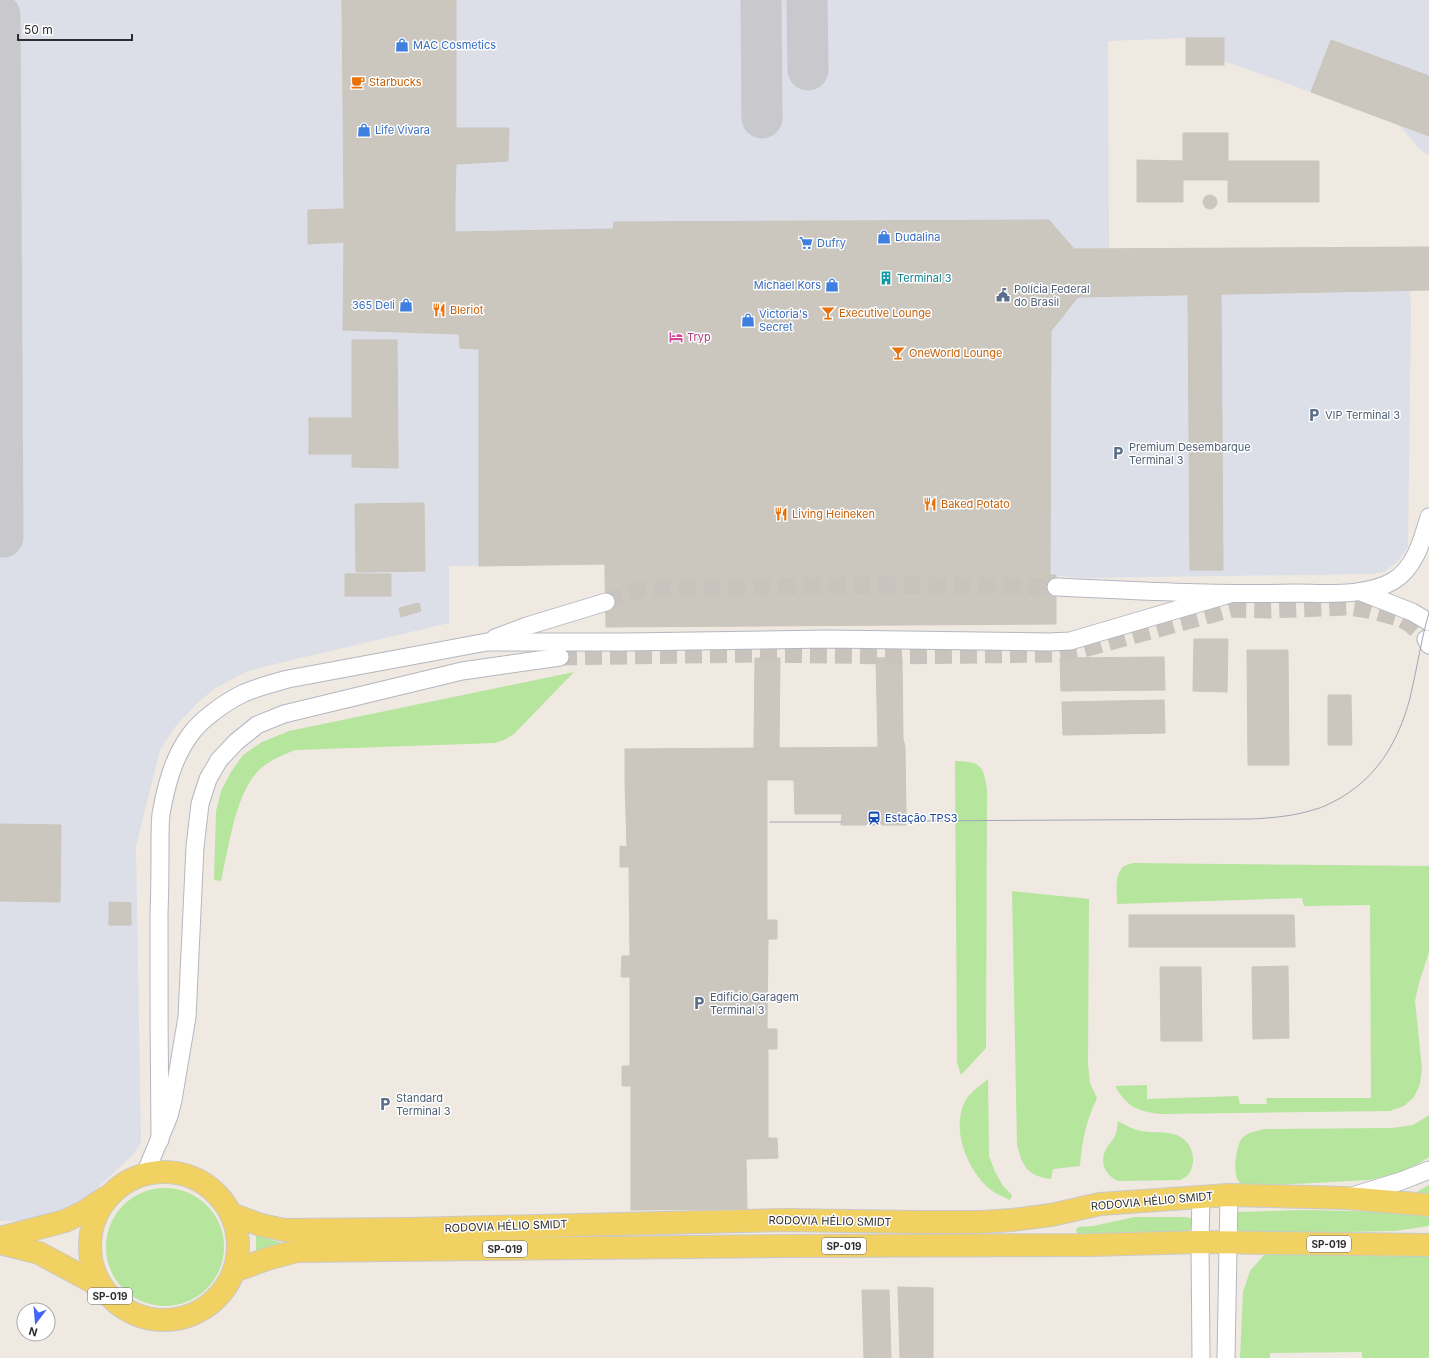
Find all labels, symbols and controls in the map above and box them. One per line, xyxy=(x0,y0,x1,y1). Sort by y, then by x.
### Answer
scale bar xyxy=(18,16,132,42)
text: 50 m xyxy=(24,22,53,37)
shop icon: MAC Cosmetics xyxy=(394,37,410,53)
place label: MAC Cosmetics xyxy=(413,38,496,52)
cafe icon: Starbucks xyxy=(350,74,366,90)
place label: Starbucks xyxy=(369,75,422,89)
shop icon: Life Vivara xyxy=(356,122,372,138)
place label: Life Vivara xyxy=(375,123,430,137)
shop icon: Dudalina xyxy=(876,229,892,245)
place label: Dudalina xyxy=(895,230,940,244)
supermarket icon: Dufry xyxy=(798,235,814,251)
place label: Dufry xyxy=(817,236,846,250)
building icon: Terminal 3 xyxy=(878,270,894,286)
place label: Terminal 3 xyxy=(897,271,952,285)
shop icon: Michael Kors xyxy=(824,277,840,293)
place label: Michael Kors xyxy=(754,278,821,292)
place label: Polícia Federal do Brasil xyxy=(1014,282,1090,309)
public building icon: Polícia Federal do Brasil xyxy=(995,287,1011,303)
shop icon: 365 Deli xyxy=(398,297,414,313)
place label: 365 Deli xyxy=(352,298,395,312)
restaurant icon: Bleriot xyxy=(431,302,447,318)
place label: Bleriot xyxy=(450,303,484,317)
bar icon: Executive Lounge xyxy=(820,305,836,321)
place label: Executive Lounge xyxy=(839,306,931,320)
place label: Victoria's Secret xyxy=(759,307,808,334)
shop icon: Victoria's Secret xyxy=(740,312,756,328)
hotel icon: Tryp xyxy=(668,329,684,345)
place label: Tryp xyxy=(687,330,711,344)
bar icon: OneWorld Lounge xyxy=(890,345,906,361)
place label: OneWorld Lounge xyxy=(909,346,1002,360)
parking icon: VIP Terminal 3 xyxy=(1306,407,1322,423)
place label: VIP Terminal 3 xyxy=(1325,408,1400,422)
place label: Premium Desembarque Terminal 3 xyxy=(1129,440,1251,467)
parking icon: Premium Desembarque Terminal 3 xyxy=(1110,445,1126,461)
restaurant icon: Baked Potato xyxy=(922,496,938,512)
place label: Baked Potato xyxy=(941,497,1010,511)
restaurant icon: Living Heineken xyxy=(773,506,789,522)
place label: Living Heineken xyxy=(792,507,875,521)
station icon: Estação TPS3 xyxy=(866,810,882,826)
place label: Estação TPS3 xyxy=(885,811,958,825)
place label: Edifício Garagem Terminal 3 xyxy=(710,990,799,1017)
parking icon: Edifício Garagem Terminal 3 xyxy=(691,995,707,1011)
place label: Standard Terminal 3 xyxy=(396,1091,451,1118)
parking icon: Standard Terminal 3 xyxy=(377,1096,393,1112)
street label: RODOVIA HÉLIO SMIDT xyxy=(1090,1189,1214,1213)
street label: RODOVIA HÉLIO SMIDT xyxy=(768,1213,892,1229)
street label: RODOVIA HÉLIO SMIDT xyxy=(444,1217,568,1235)
road number: SP-019 xyxy=(1307,1236,1351,1252)
road number: SP-019 xyxy=(822,1238,866,1254)
road number: SP-019 xyxy=(483,1241,527,1257)
road number: SP-019 xyxy=(88,1288,132,1304)
north arrow xyxy=(16,1302,56,1342)
text: N xyxy=(27,1324,39,1339)

